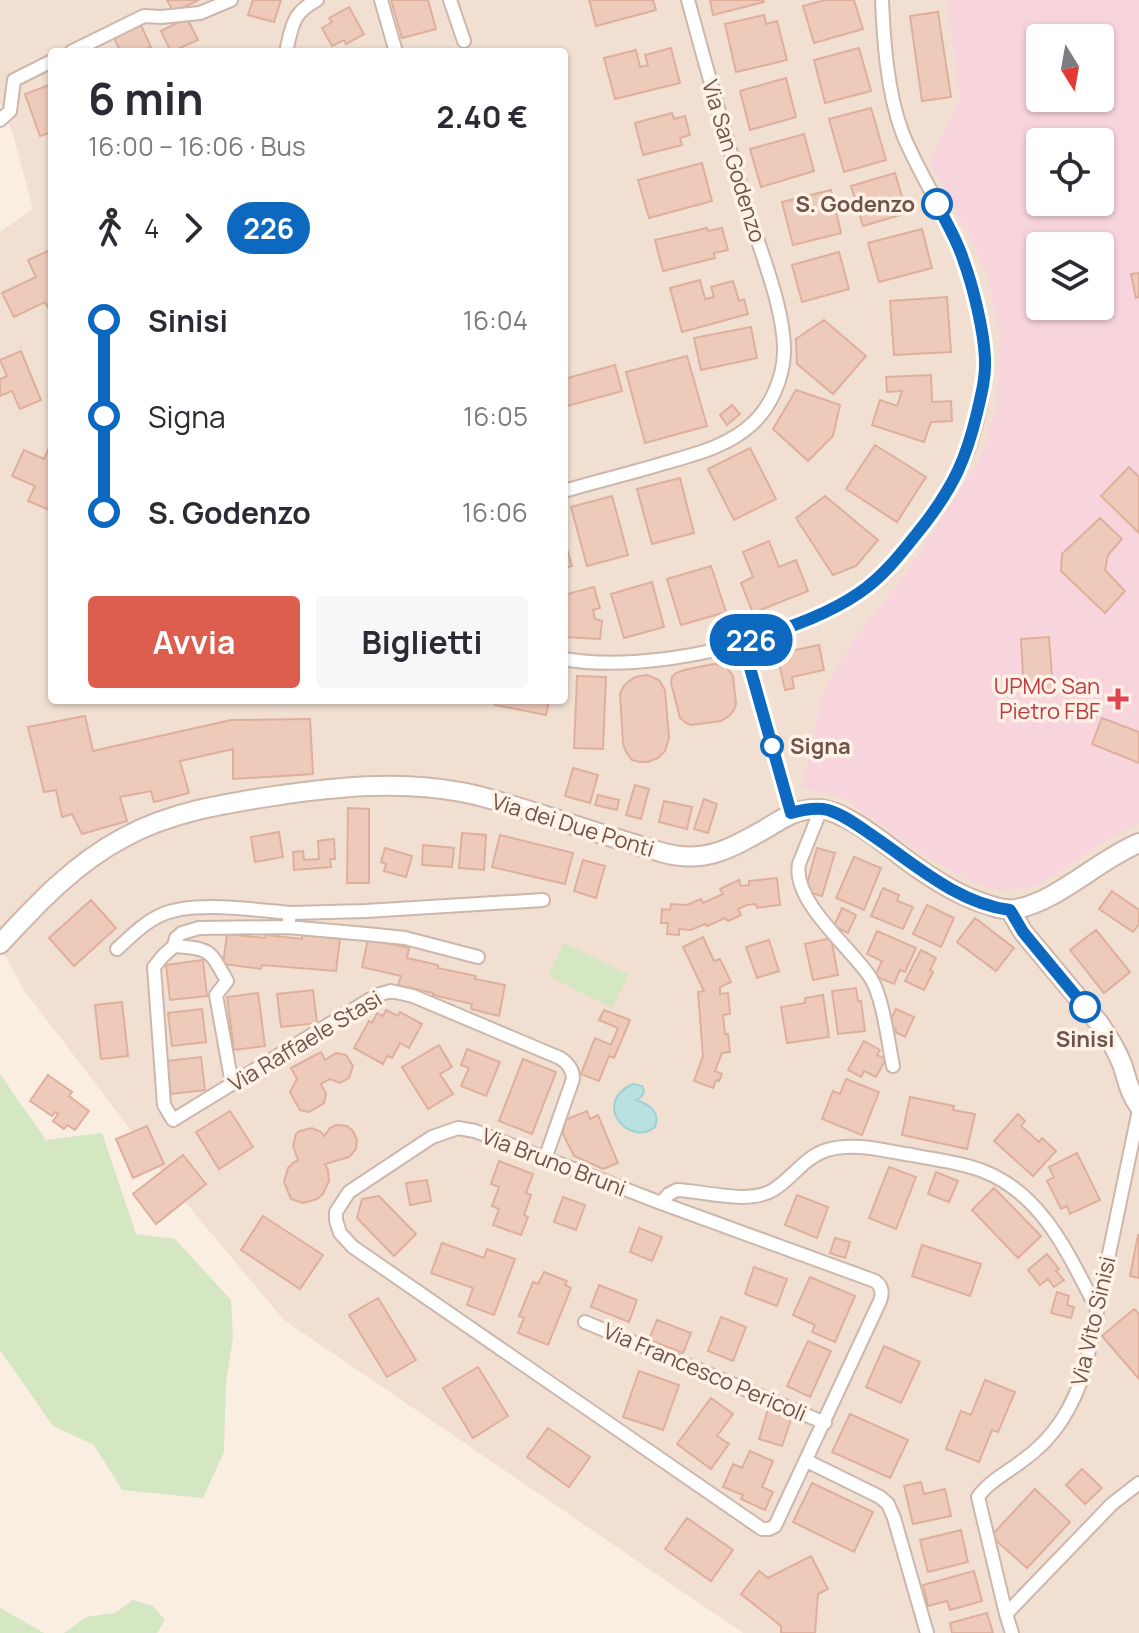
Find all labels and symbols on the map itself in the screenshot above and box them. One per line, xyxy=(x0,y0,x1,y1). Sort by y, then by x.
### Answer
north arrow xyxy=(1026,24,1114,112)
street label: Via San Godenzo xyxy=(695,76,773,246)
place label: S. Godenzo xyxy=(796,189,915,219)
marker: S. Godenzo xyxy=(922,189,952,219)
line badge: 226 xyxy=(705,614,797,666)
place label: UPMC San Pietro FBF xyxy=(994,671,1100,726)
marker: UPMC San Pietro FBF xyxy=(1107,688,1129,710)
place label: Signa xyxy=(790,731,851,761)
marker: Signa xyxy=(761,735,783,757)
street label: Via dei Due Ponti xyxy=(488,786,658,864)
street label: Via Raffaele Stasi xyxy=(223,983,387,1099)
marker: Sinisi xyxy=(1070,992,1100,1022)
place label: Sinisi xyxy=(1056,1024,1114,1054)
street label: Via Bruno Bruni xyxy=(478,1121,630,1203)
street label: Via Vito Sinisi xyxy=(1064,1253,1122,1389)
street label: Via Francesco Pericoli xyxy=(599,1316,811,1428)

